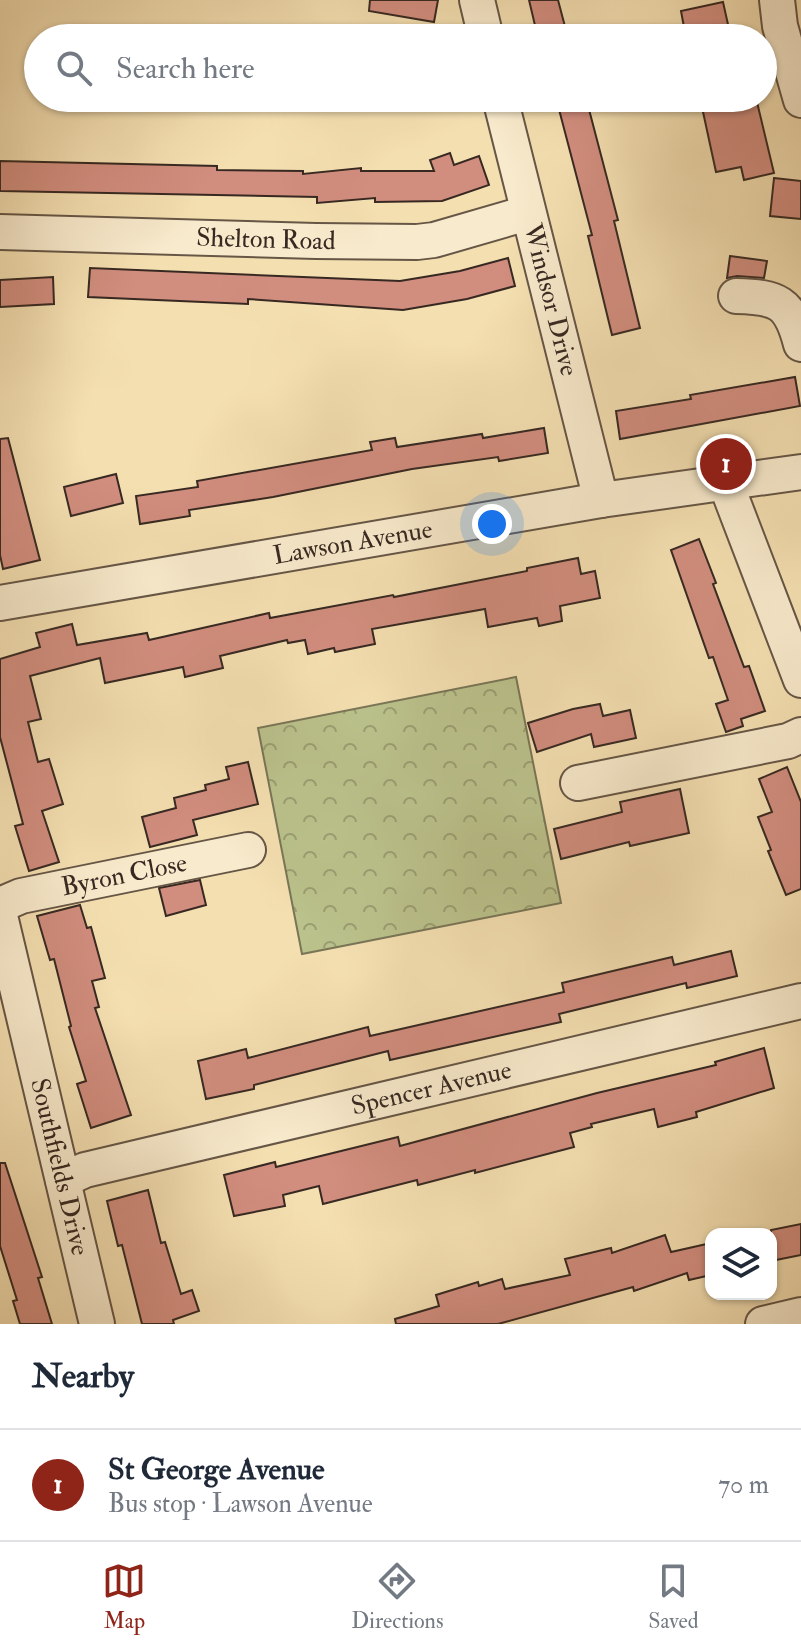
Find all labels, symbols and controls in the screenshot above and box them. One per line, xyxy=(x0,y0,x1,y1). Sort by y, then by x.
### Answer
search box xyxy=(24,24,777,112)
icon: search xyxy=(52,46,96,90)
text: Search here xyxy=(116,50,255,87)
street label: Windsor Drive xyxy=(516,219,585,379)
street label: Shelton Road xyxy=(196,222,336,257)
pin: 1 xyxy=(700,434,752,494)
your location xyxy=(472,504,512,544)
street label: Lawson Avenue xyxy=(271,513,435,572)
street label: Byron Close xyxy=(58,847,190,903)
street label: Spencer Avenue xyxy=(348,1054,515,1123)
street label: Southfields Drive xyxy=(23,1075,96,1259)
map controls xyxy=(705,1228,777,1300)
button: layers xyxy=(705,1228,777,1300)
text: Nearby xyxy=(32,1355,134,1398)
text: St George Avenue xyxy=(108,1451,324,1488)
text: 1 xyxy=(53,1469,63,1501)
text: 70 m xyxy=(718,1469,769,1501)
text: Bus stop · Lawson Avenue xyxy=(108,1488,373,1520)
tab: Map xyxy=(102,1559,146,1635)
tab: Directions xyxy=(351,1559,444,1635)
tab: Saved xyxy=(648,1559,699,1635)

